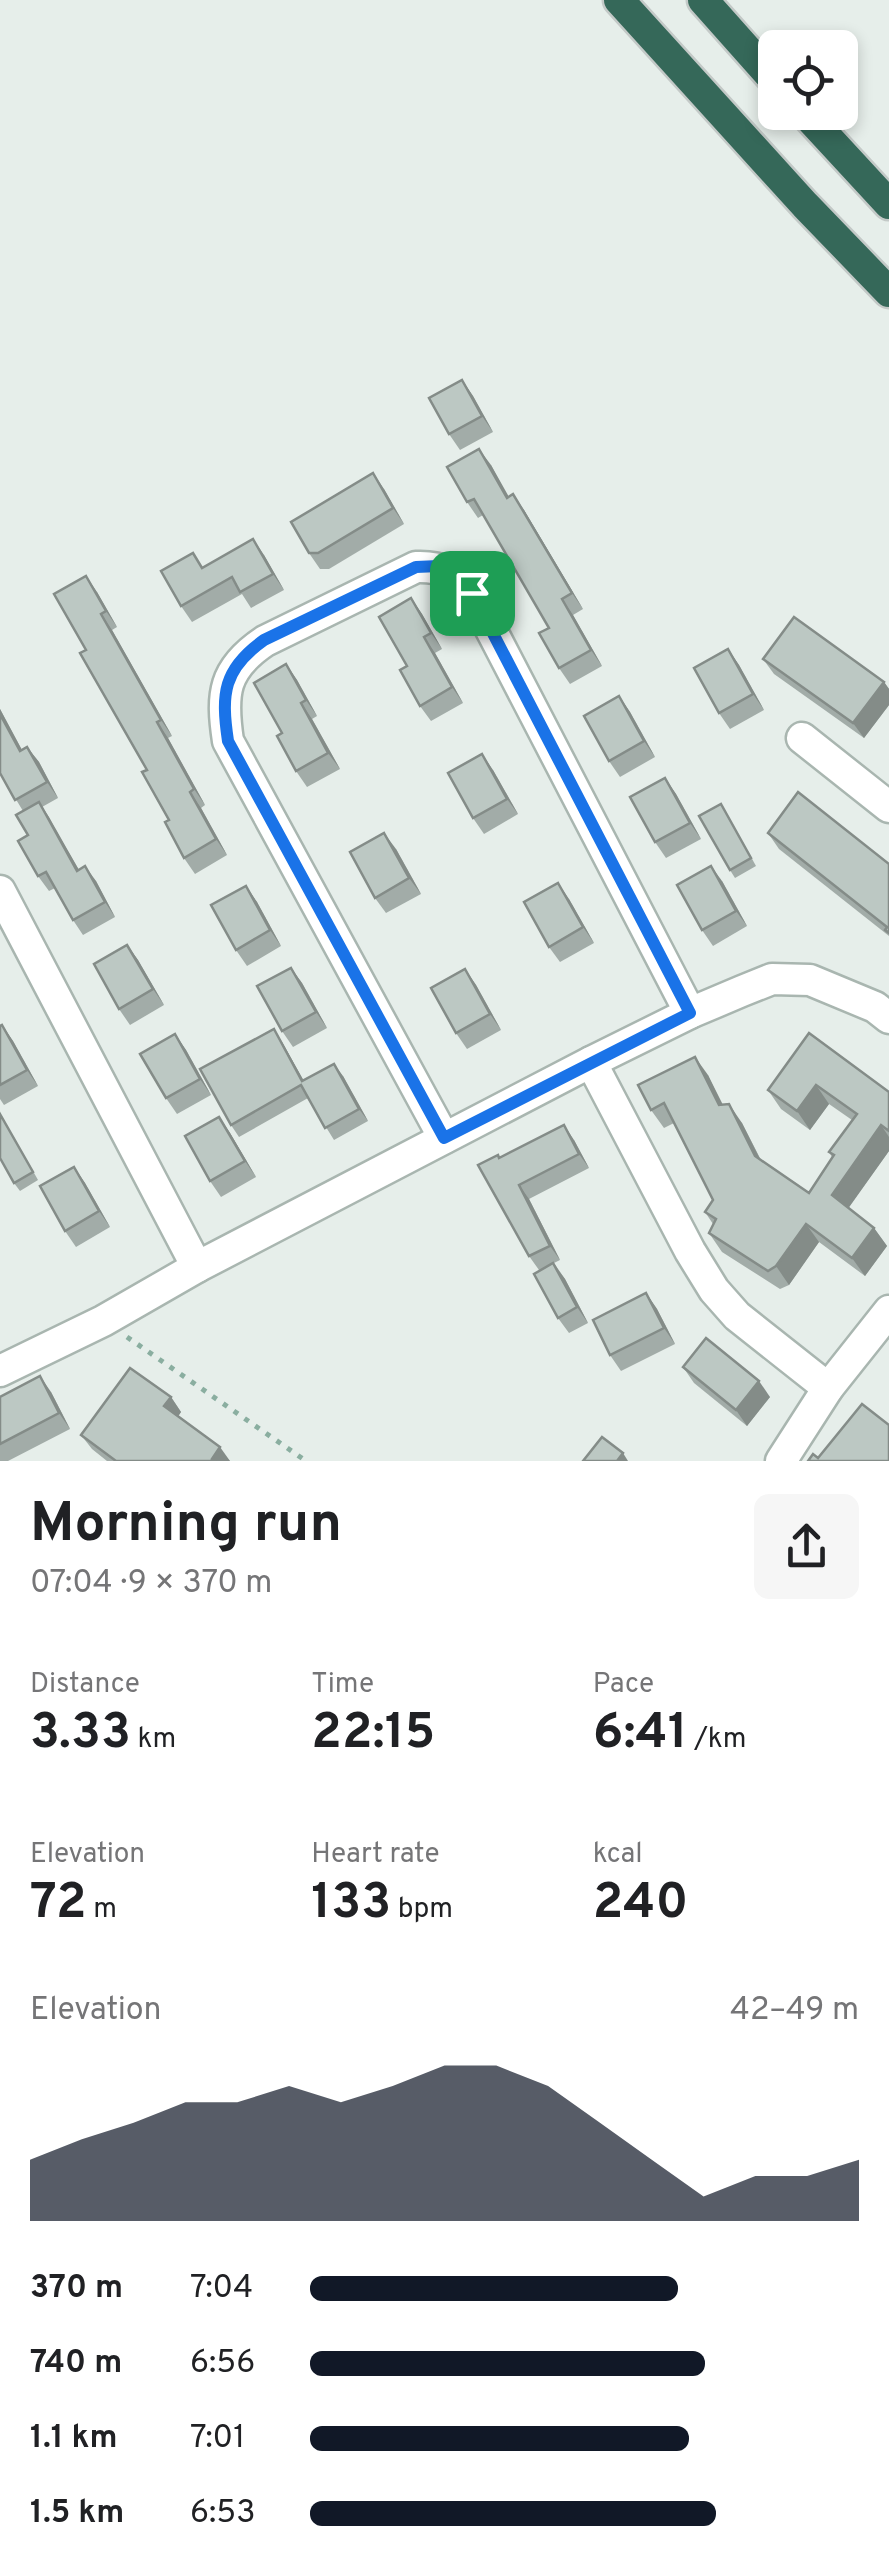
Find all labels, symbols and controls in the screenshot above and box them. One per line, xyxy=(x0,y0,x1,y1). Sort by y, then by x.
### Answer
map controls xyxy=(758,30,858,130)
button: locate xyxy=(758,30,858,130)
pin xyxy=(430,551,515,636)
icon: arrive xyxy=(445,566,500,621)
text: Morning run xyxy=(30,1491,342,1561)
button: share xyxy=(754,1494,859,1599)
text: 07:04 · 9 × 370 m xyxy=(30,1564,272,1604)
text: Distance xyxy=(30,1667,140,1703)
text: Time xyxy=(311,1667,374,1703)
text: Pace xyxy=(593,1667,654,1703)
text: 3.33 xyxy=(30,1703,131,1766)
text: 22:15 xyxy=(311,1703,435,1766)
text: 6:41 xyxy=(593,1703,688,1766)
text: km xyxy=(131,1722,176,1758)
text: /km xyxy=(688,1722,746,1758)
text: Elevation xyxy=(30,1837,145,1873)
text: Heart rate xyxy=(311,1837,439,1873)
text: kcal xyxy=(593,1837,642,1873)
text: 72 xyxy=(30,1873,87,1936)
text: 133 xyxy=(311,1873,391,1936)
text: 240 xyxy=(593,1873,688,1936)
text: m xyxy=(87,1892,117,1928)
text: bpm xyxy=(391,1892,453,1928)
text: Elevation xyxy=(30,1991,162,2031)
text: 42–49 m xyxy=(730,1991,859,2031)
text: 370 m xyxy=(30,2269,123,2309)
text: 7:04 xyxy=(190,2269,253,2309)
text: 740 m xyxy=(30,2344,122,2384)
text: 6:56 xyxy=(190,2344,255,2384)
text: 1.1 km xyxy=(30,2419,118,2459)
text: 7:01 xyxy=(190,2419,245,2459)
text: 1.5 km xyxy=(30,2494,124,2534)
text: 6:53 xyxy=(190,2494,255,2534)

